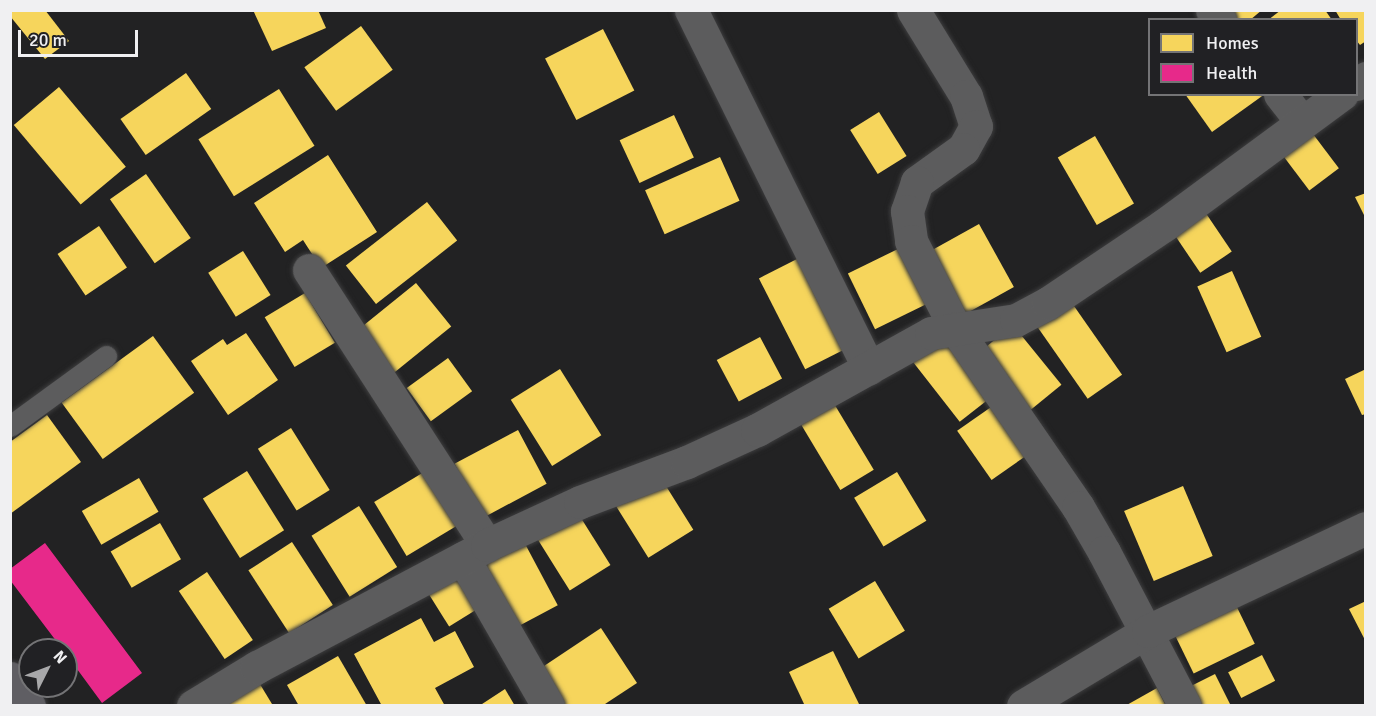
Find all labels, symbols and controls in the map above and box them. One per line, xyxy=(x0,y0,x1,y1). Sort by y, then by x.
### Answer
scale bar xyxy=(21,18,141,56)
legend xyxy=(1148,18,1358,96)
text: 20 m xyxy=(29,29,67,51)
text: Homes xyxy=(1206,32,1259,54)
text: Health xyxy=(1206,62,1257,84)
north arrow xyxy=(18,638,78,698)
text: N xyxy=(49,646,71,668)

